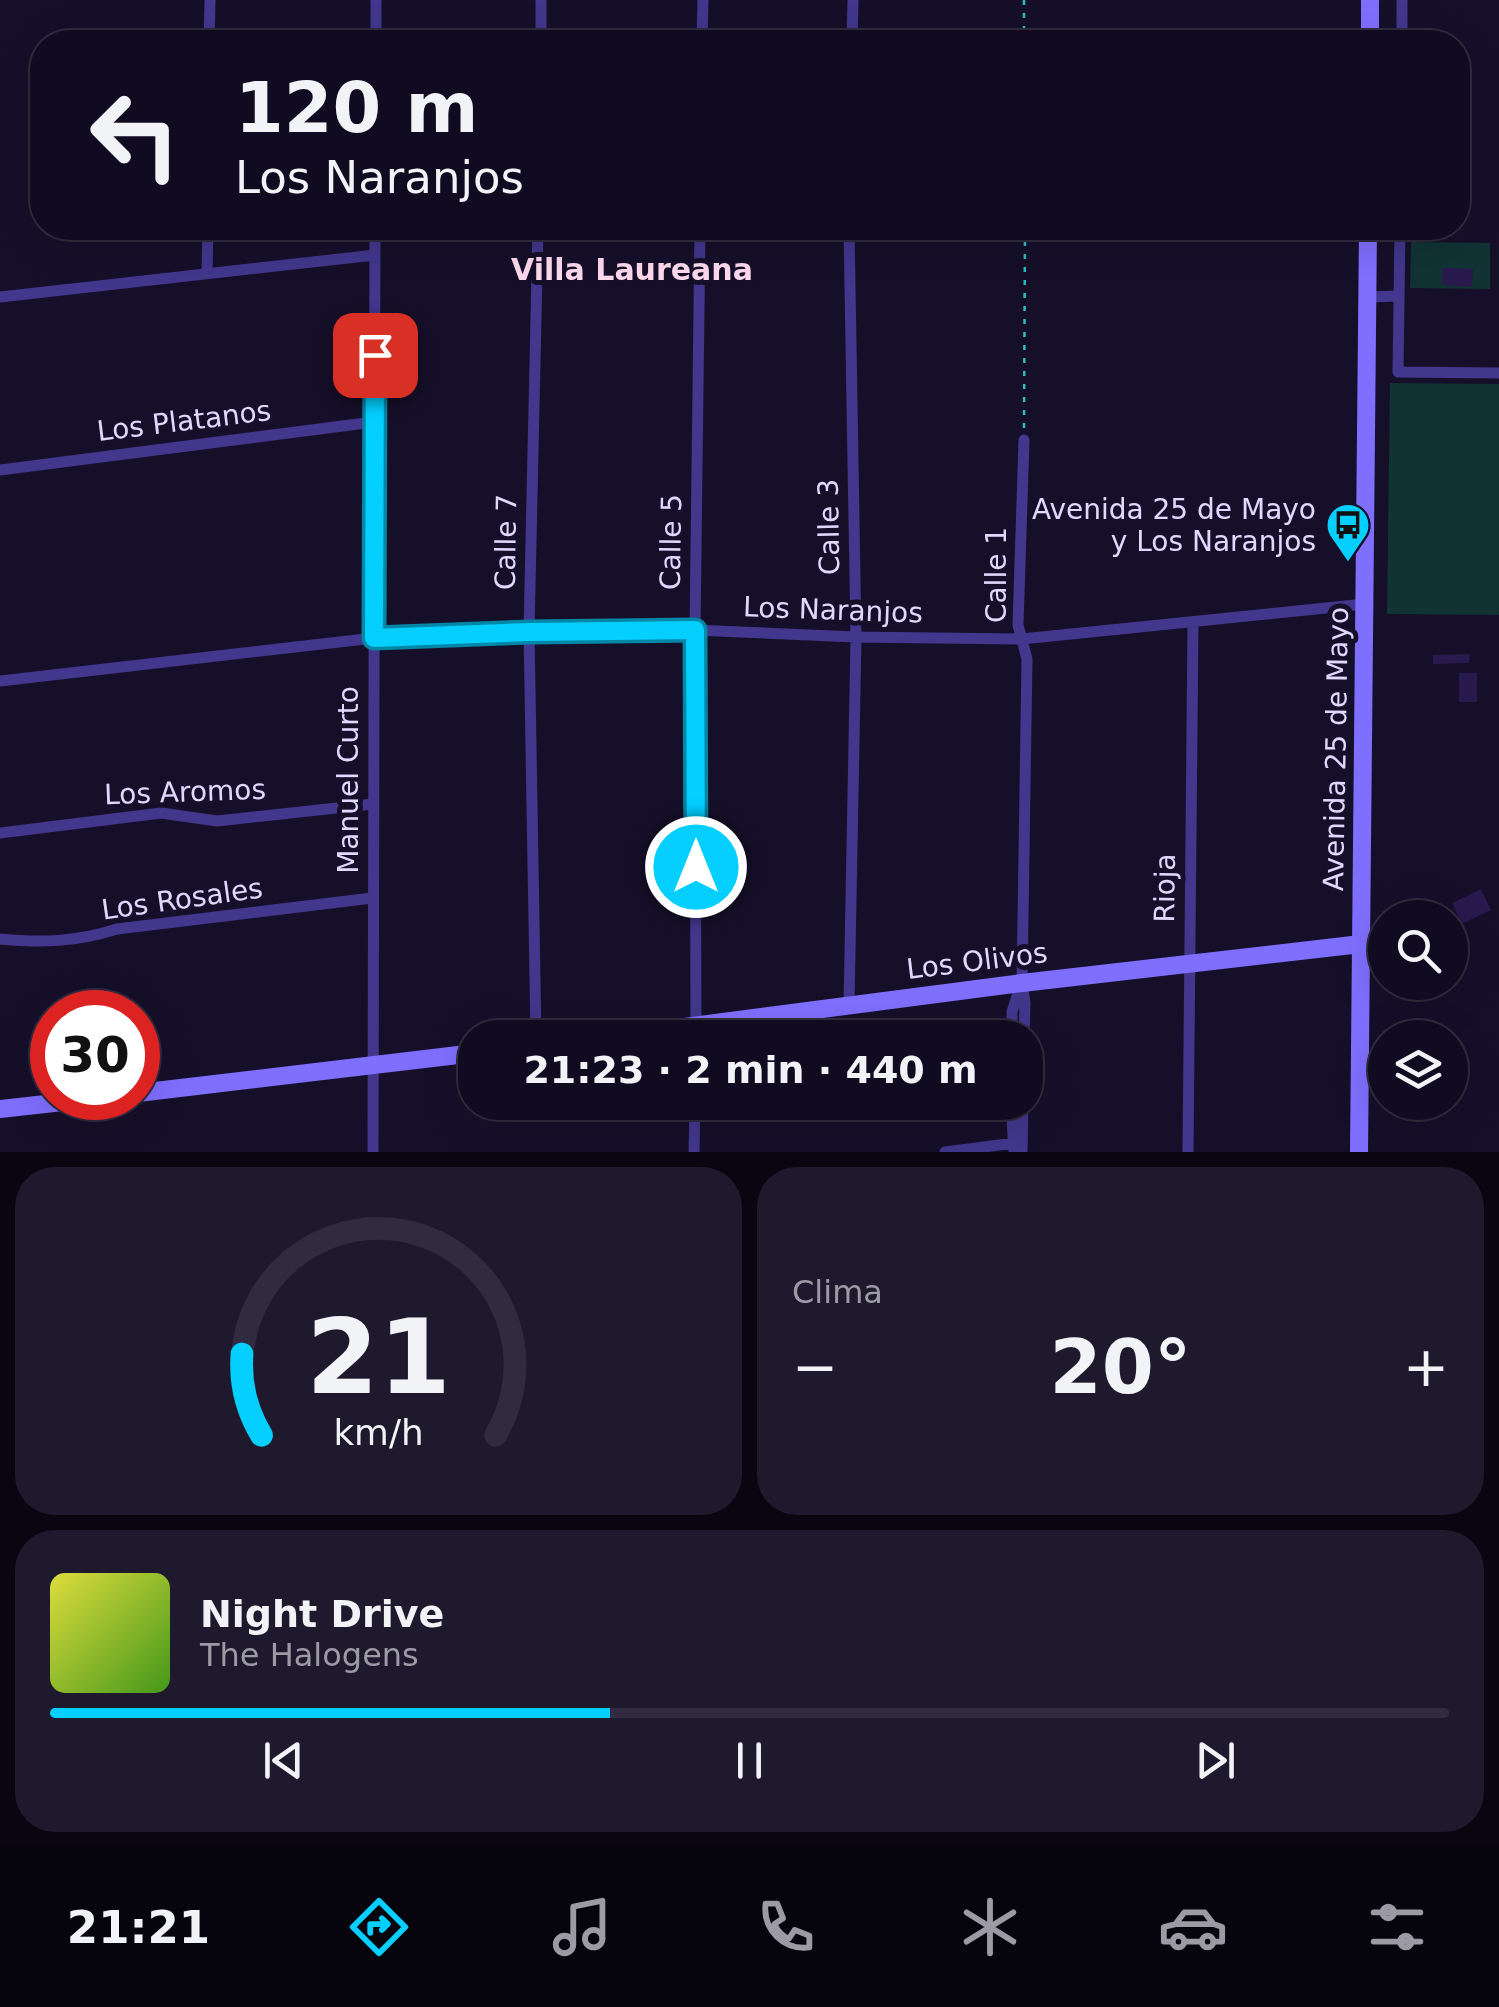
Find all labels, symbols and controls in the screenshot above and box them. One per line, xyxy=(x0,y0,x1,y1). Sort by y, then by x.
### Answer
text: 120 m xyxy=(235,67,478,149)
icon: left xyxy=(70,70,200,200)
text: Los Naranjos xyxy=(235,151,524,204)
district label: Villa Laureana xyxy=(511,252,753,287)
pin xyxy=(333,313,418,398)
icon: arrive xyxy=(348,328,403,383)
street label: Los Platanos xyxy=(95,394,273,448)
street label: Calle 3 xyxy=(812,479,846,575)
place label: Avenida 25 de Mayo y Los Naranjos xyxy=(1032,493,1316,558)
street label: Calle 7 xyxy=(489,494,523,590)
street label: Calle 5 xyxy=(654,494,688,590)
bus stop icon: Avenida 25 de Mayo y Los Naranjos xyxy=(1325,502,1371,563)
street label: Calle 1 xyxy=(980,527,1013,623)
street label: Los Naranjos xyxy=(743,590,923,630)
street label: Avenida 25 de Mayo xyxy=(1317,607,1355,891)
street label: Manuel Curto xyxy=(332,686,365,874)
street label: Los Aromos xyxy=(104,773,266,811)
position arrow xyxy=(644,815,748,919)
street label: Rioja xyxy=(1148,853,1182,923)
street label: Los Rosales xyxy=(99,871,265,927)
map controls xyxy=(1368,900,1468,1120)
button: search xyxy=(1368,900,1468,1000)
street label: Los Olivos xyxy=(905,936,1049,986)
speed limit sign: 30 xyxy=(30,990,160,1120)
button: layers xyxy=(1368,1020,1468,1120)
text: 21:23 · 2 min · 440 m xyxy=(523,1048,978,1092)
text: Clima xyxy=(792,1273,883,1311)
text: 21 xyxy=(306,1296,451,1418)
text: 20° xyxy=(1050,1323,1191,1411)
text: − xyxy=(792,1335,838,1399)
text: + xyxy=(1403,1335,1449,1399)
text: km/h xyxy=(333,1412,424,1453)
text: Night Drive xyxy=(200,1592,444,1636)
text: The Halogens xyxy=(200,1636,419,1674)
icon: previous xyxy=(256,1733,311,1788)
icon: pause xyxy=(722,1733,777,1788)
icon: next xyxy=(1188,1733,1243,1788)
icon: directions xyxy=(344,1892,414,1962)
icon: music xyxy=(547,1892,617,1962)
icon: phone xyxy=(751,1892,821,1962)
icon: climate xyxy=(955,1892,1025,1962)
icon: car xyxy=(1158,1892,1228,1962)
icon: filters xyxy=(1362,1892,1432,1962)
text: 21:21 xyxy=(67,1901,210,1954)

